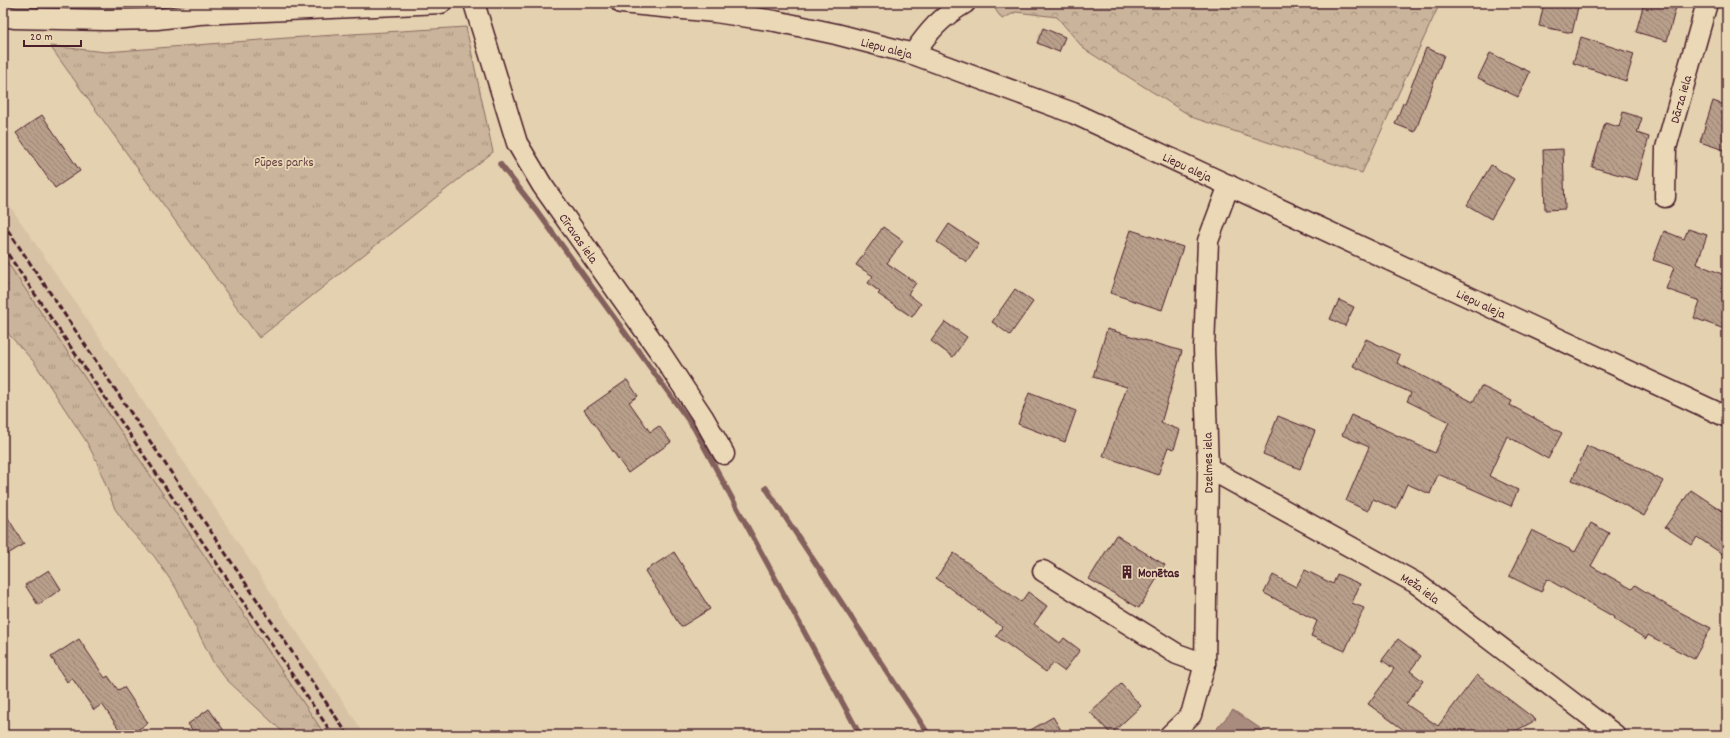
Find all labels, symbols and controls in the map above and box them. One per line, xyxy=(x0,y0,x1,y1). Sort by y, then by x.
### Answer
scale bar xyxy=(24,22,81,48)
text: 20 m xyxy=(30,29,53,46)
street label: Liepu aleja xyxy=(858,34,915,66)
street label: Dārza iela xyxy=(1666,72,1698,126)
street label: Liepu aleja xyxy=(1159,149,1215,189)
park label: Pūpes parks xyxy=(254,154,314,173)
street label: Cīravas iela xyxy=(553,210,602,269)
street label: Liepu aleja xyxy=(1453,285,1509,325)
street label: Dzelmes iela xyxy=(1199,431,1220,494)
building icon: Monētas xyxy=(1119,564,1135,580)
place label: Monētas xyxy=(1138,565,1180,584)
street label: Meža iela xyxy=(1396,569,1444,610)

